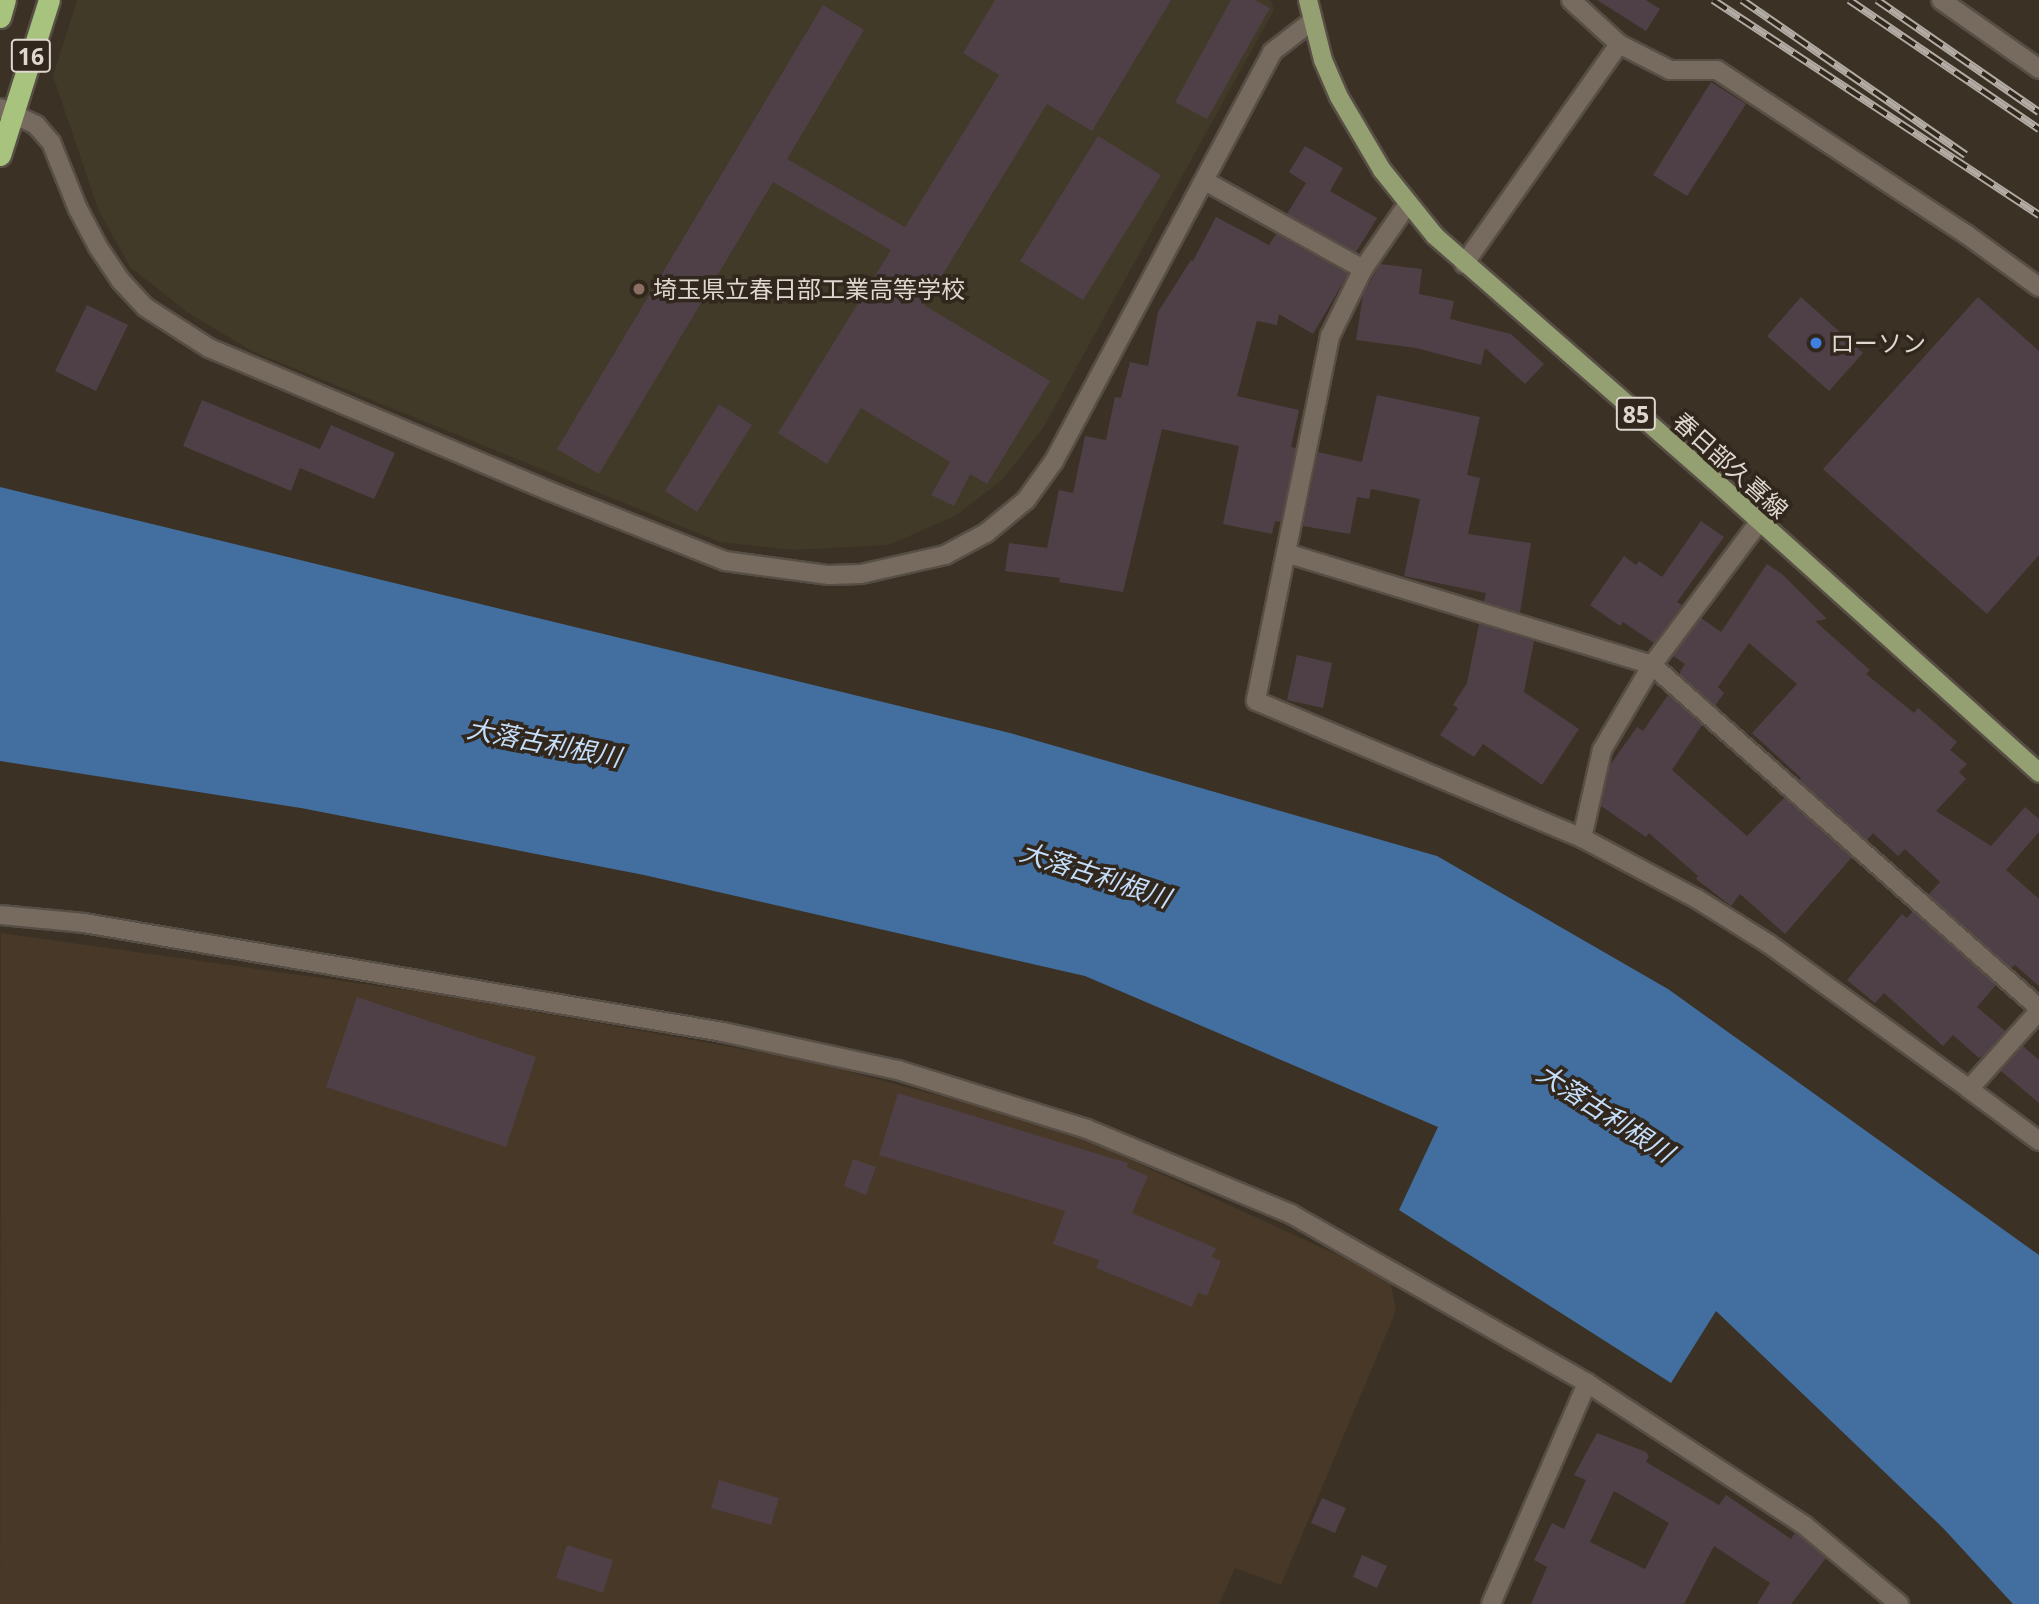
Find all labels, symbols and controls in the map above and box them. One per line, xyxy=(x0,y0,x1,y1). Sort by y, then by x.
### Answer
road number: 16 xyxy=(10,36,52,76)
place label: 埼玉県立春日部工業高等学校 xyxy=(653,275,965,303)
marker: 埼玉県立春日部工業高等学校 xyxy=(631,281,647,297)
place label: ローソン xyxy=(1830,329,1926,357)
marker: ローソン xyxy=(1808,335,1824,351)
road number: 85 xyxy=(1615,394,1657,434)
street label: 春日部久喜線 xyxy=(1668,406,1794,524)
water label: 大落古利根川 xyxy=(464,713,624,773)
water label: 大落古利根川 xyxy=(1016,836,1174,914)
water label: 大落古利根川 xyxy=(1531,1057,1679,1169)

